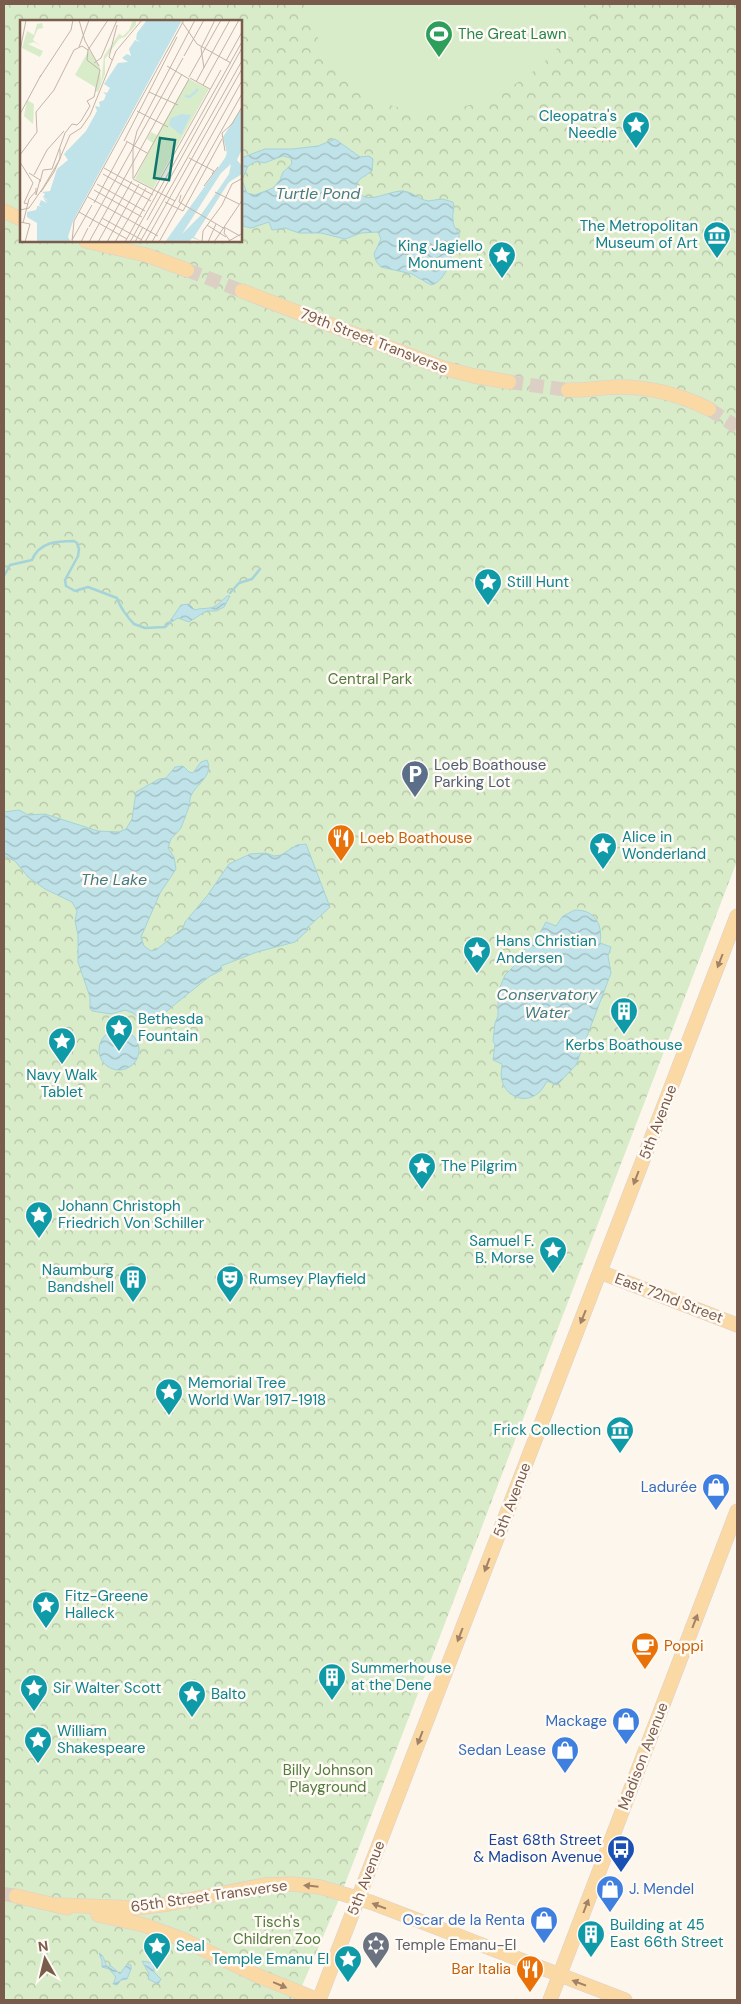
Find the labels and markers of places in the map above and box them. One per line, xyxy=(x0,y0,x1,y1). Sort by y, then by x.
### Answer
sports icon: The Great Lawn xyxy=(424,19,454,58)
place label: The Great Lawn xyxy=(458,24,567,44)
place label: Cleopatra's Needle xyxy=(539,106,617,143)
place icon: Cleopatra's Needle xyxy=(621,110,651,149)
place label: The Metropolitan Museum of Art xyxy=(580,216,698,253)
museum icon: The Metropolitan Museum of Art xyxy=(702,220,732,259)
place label: King Jagiello Monument xyxy=(398,236,483,273)
place icon: King Jagiello Monument xyxy=(487,240,517,279)
place icon: Still Hunt xyxy=(473,567,503,606)
place label: Still Hunt xyxy=(507,572,569,592)
place label: Loeb Boathouse Parking Lot xyxy=(434,755,546,792)
parking icon: Loeb Boathouse Parking Lot xyxy=(400,759,430,798)
restaurant icon: Loeb Boathouse xyxy=(326,823,356,862)
place label: Alice in Wonderland xyxy=(622,827,706,864)
place label: Loeb Boathouse xyxy=(360,828,472,848)
place icon: Alice in Wonderland xyxy=(588,831,618,870)
place label: Hans Christian Andersen xyxy=(496,931,597,968)
place icon: Hans Christian Andersen xyxy=(462,935,492,974)
building icon: Kerbs Boathouse xyxy=(609,996,639,1035)
place label: Bethesda Fountain xyxy=(138,1009,203,1046)
place icon: Bethesda Fountain xyxy=(104,1013,134,1052)
place icon: Navy Walk Tablet xyxy=(47,1026,77,1065)
place label: Kerbs Boathouse xyxy=(565,1035,683,1055)
place label: Navy Walk Tablet xyxy=(26,1065,98,1102)
place icon: The Pilgrim xyxy=(407,1151,437,1190)
place label: The Pilgrim xyxy=(441,1156,517,1176)
place label: Johann Christoph Friedrich Von Schiller xyxy=(58,1196,205,1233)
place icon: Johann Christoph Friedrich Von Schiller xyxy=(24,1200,54,1239)
place label: Samuel F. B. Morse xyxy=(469,1231,534,1268)
place icon: Samuel F. B. Morse xyxy=(538,1235,568,1274)
place label: Naumburg Bandshell xyxy=(42,1260,114,1297)
building icon: Naumburg Bandshell xyxy=(118,1264,148,1303)
theatre icon: Rumsey Playfield xyxy=(215,1264,245,1303)
place label: Rumsey Playfield xyxy=(249,1269,366,1289)
place label: Memorial Tree World War 1917-1918 xyxy=(188,1373,326,1410)
place icon: Memorial Tree World War 1917-1918 xyxy=(154,1377,184,1416)
museum icon: Frick Collection xyxy=(605,1415,635,1454)
place label: Frick Collection xyxy=(493,1420,601,1440)
shop icon: Ladurée xyxy=(701,1472,731,1511)
place label: Ladurée xyxy=(641,1477,697,1497)
place label: Fitz-Greene Halleck xyxy=(65,1586,148,1623)
place icon: Fitz-Greene Halleck xyxy=(31,1590,61,1629)
cafe icon: Poppi xyxy=(630,1631,660,1670)
place label: Poppi xyxy=(664,1636,704,1656)
place label: Summerhouse at the Dene xyxy=(351,1658,451,1695)
building icon: Summerhouse at the Dene xyxy=(317,1662,347,1701)
place icon: Sir Walter Scott xyxy=(19,1673,49,1712)
place label: Sir Walter Scott xyxy=(53,1678,162,1698)
place icon: Balto xyxy=(177,1679,207,1718)
place label: Balto xyxy=(211,1684,246,1704)
shop icon: Mackage xyxy=(611,1706,641,1745)
place label: Mackage xyxy=(545,1711,607,1731)
place label: William Shakespeare xyxy=(57,1721,145,1758)
place icon: William Shakespeare xyxy=(23,1725,53,1764)
shop icon: Sedan Lease xyxy=(550,1735,580,1774)
place label: Sedan Lease xyxy=(458,1740,546,1760)
place label: East 68th Street & Madison Avenue xyxy=(473,1830,602,1867)
bus stop icon: East 68th Street & Madison Avenue xyxy=(606,1834,636,1873)
shop icon: J. Mendel xyxy=(595,1874,625,1913)
place label: J. Mendel xyxy=(629,1879,694,1899)
shop icon: Oscar de la Renta xyxy=(529,1905,559,1944)
place label: Oscar de la Renta xyxy=(403,1910,525,1930)
place label: Building at 45 East 66th Street xyxy=(610,1915,724,1952)
building icon: Building at 45 East 66th Street xyxy=(576,1919,606,1958)
synagogue icon: Temple Emanu-El xyxy=(361,1930,391,1969)
place icon: Seal xyxy=(142,1931,172,1970)
place label: Temple Emanu-El xyxy=(395,1935,516,1955)
place label: Seal xyxy=(176,1936,205,1956)
place icon: Temple Emanu El xyxy=(333,1944,363,1983)
place label: Temple Emanu El xyxy=(212,1949,329,1969)
restaurant icon: Bar Italia xyxy=(515,1954,545,1993)
place label: Bar Italia xyxy=(452,1959,511,1979)

